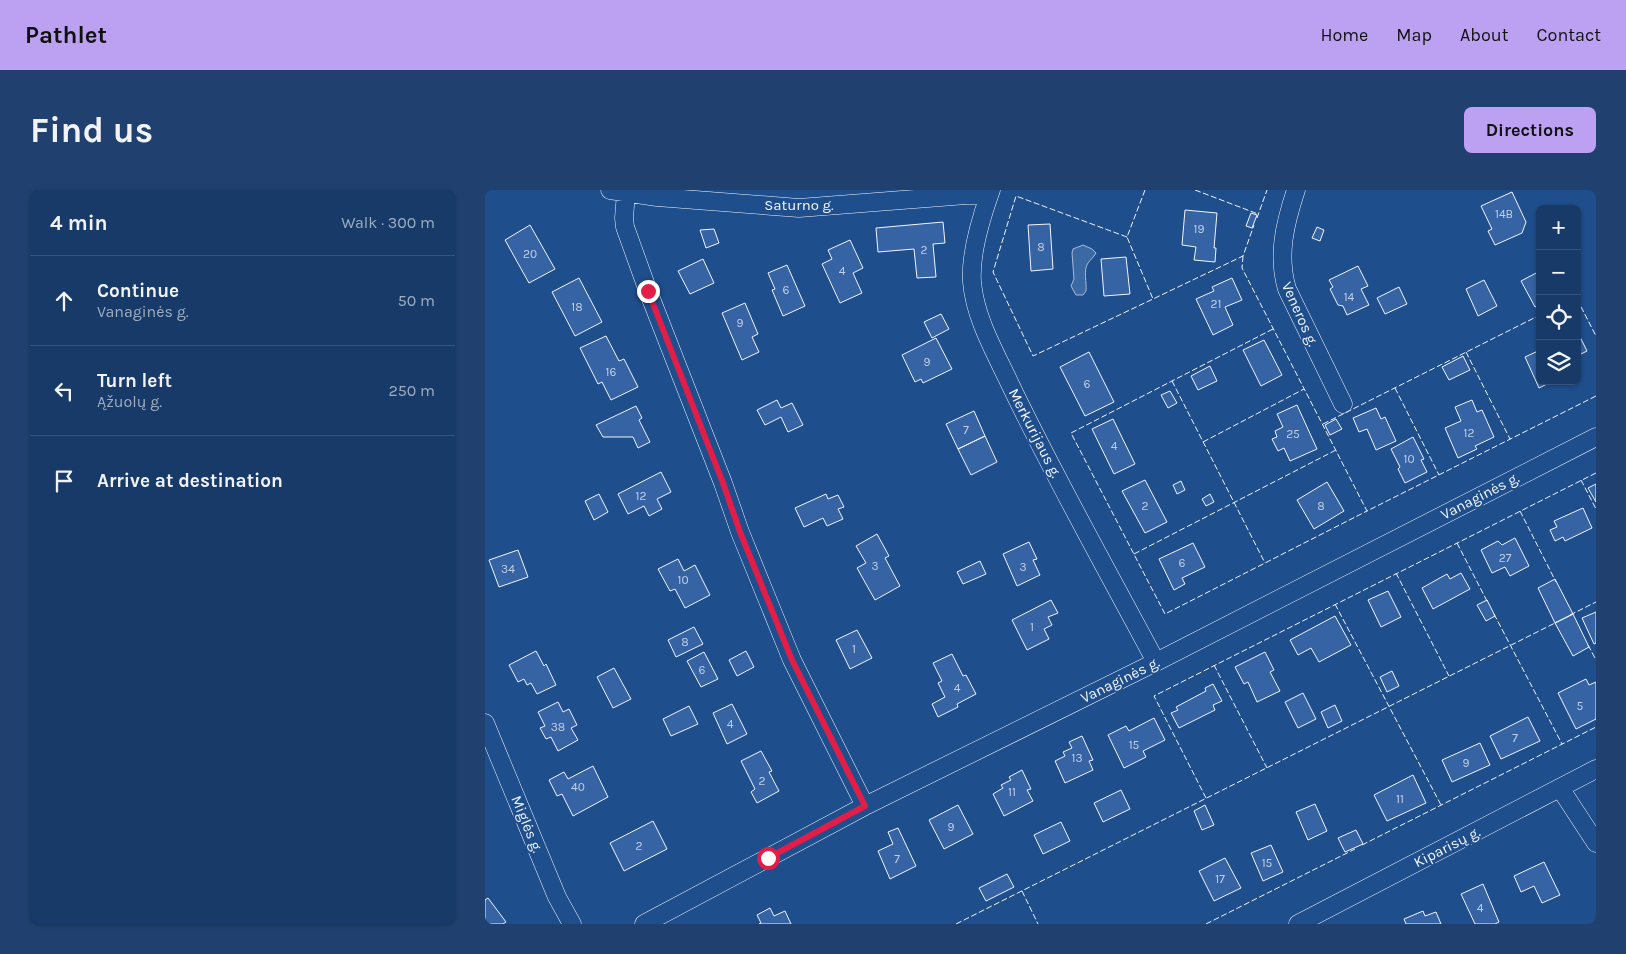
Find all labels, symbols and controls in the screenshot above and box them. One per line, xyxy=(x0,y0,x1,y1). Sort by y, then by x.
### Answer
text: Pathlet xyxy=(25,21,107,49)
text: Home xyxy=(1320,24,1368,46)
text: Map xyxy=(1396,24,1432,46)
text: About xyxy=(1460,24,1509,46)
text: Contact xyxy=(1537,24,1601,46)
button: Directions xyxy=(1464,107,1596,153)
text: Find us xyxy=(30,110,153,151)
street label: Saturno g. xyxy=(764,196,834,214)
map controls xyxy=(1536,205,1581,385)
button: + xyxy=(1536,205,1581,250)
house number: 14B xyxy=(1495,207,1513,221)
text: 4 min xyxy=(50,211,108,235)
text: Walk · 300 m xyxy=(341,213,435,232)
house number: 19 xyxy=(1194,222,1204,236)
house number: 8 xyxy=(1037,240,1045,254)
house number: 2 xyxy=(921,243,928,257)
house number: 20 xyxy=(523,247,537,261)
button: − xyxy=(1536,250,1581,295)
house number: 4 xyxy=(839,264,846,278)
street label: Veneros g. xyxy=(1278,279,1322,349)
text: Continue xyxy=(97,280,179,302)
route end xyxy=(637,280,660,303)
house number: 6 xyxy=(783,283,790,297)
icon: ahead xyxy=(50,287,78,315)
house number: 14 xyxy=(1344,290,1355,304)
text: 50 m xyxy=(398,291,435,310)
button: locate xyxy=(1536,295,1581,340)
house number: 21 xyxy=(1211,297,1221,311)
house number: 18 xyxy=(571,300,583,314)
text: Vanaginės g. xyxy=(97,302,189,321)
house number: 9 xyxy=(737,316,744,330)
button: layers xyxy=(1536,340,1581,385)
house number: 9 xyxy=(924,355,931,369)
house number: 16 xyxy=(606,365,617,379)
text: Turn left xyxy=(97,370,172,392)
icon: left xyxy=(50,377,78,405)
house number: 6 xyxy=(1084,377,1091,391)
text: 250 m xyxy=(388,381,435,400)
street label: Merkurijaus g. xyxy=(1005,385,1065,481)
text: Ąžuolų g. xyxy=(97,392,162,411)
house number: 7 xyxy=(963,423,969,437)
house number: 12 xyxy=(1464,426,1475,440)
house number: 25 xyxy=(1286,427,1300,441)
house number: 4 xyxy=(1111,439,1118,453)
house number: 10 xyxy=(1403,452,1415,466)
icon: arrive xyxy=(50,467,78,495)
street label: Vanaginės g. xyxy=(1438,468,1523,523)
text: Arrive at destination xyxy=(97,470,283,492)
house number: 12 xyxy=(636,489,647,503)
house number: 2 xyxy=(1142,499,1149,513)
house number: 8 xyxy=(1317,499,1325,513)
house number: 27 xyxy=(1499,551,1512,565)
house number: 6 xyxy=(1179,556,1186,570)
house number: 3 xyxy=(871,559,879,573)
house number: 3 xyxy=(1019,560,1027,574)
house number: 34 xyxy=(501,562,515,576)
house number: 10 xyxy=(677,573,689,587)
house number: 1 xyxy=(1030,620,1034,634)
house number: 8 xyxy=(681,635,689,649)
house number: 1 xyxy=(852,642,856,656)
street label: Vanaginės g. xyxy=(1077,653,1163,707)
house number: 6 xyxy=(699,663,706,677)
house number: 4 xyxy=(954,681,961,695)
house number: 5 xyxy=(1577,699,1584,713)
house number: 4 xyxy=(727,717,734,731)
house number: 38 xyxy=(551,720,565,734)
house number: 7 xyxy=(1512,731,1518,745)
house number: 15 xyxy=(1129,738,1140,752)
house number: 13 xyxy=(1071,751,1083,765)
house number: 9 xyxy=(1463,756,1470,770)
house number: 2 xyxy=(759,774,766,788)
house number: 40 xyxy=(571,780,585,794)
house number: 11 xyxy=(1008,785,1016,799)
house number: 11 xyxy=(1396,792,1404,806)
street label: Miglės g. xyxy=(507,793,547,856)
house number: 9 xyxy=(948,820,955,834)
street label: Kiparisų g. xyxy=(1411,822,1484,871)
house number: 2 xyxy=(636,839,643,853)
route start xyxy=(757,847,780,870)
house number: 7 xyxy=(894,852,900,866)
house number: 15 xyxy=(1262,856,1273,870)
house number: 17 xyxy=(1215,872,1225,886)
house number: 4 xyxy=(1477,901,1484,915)

